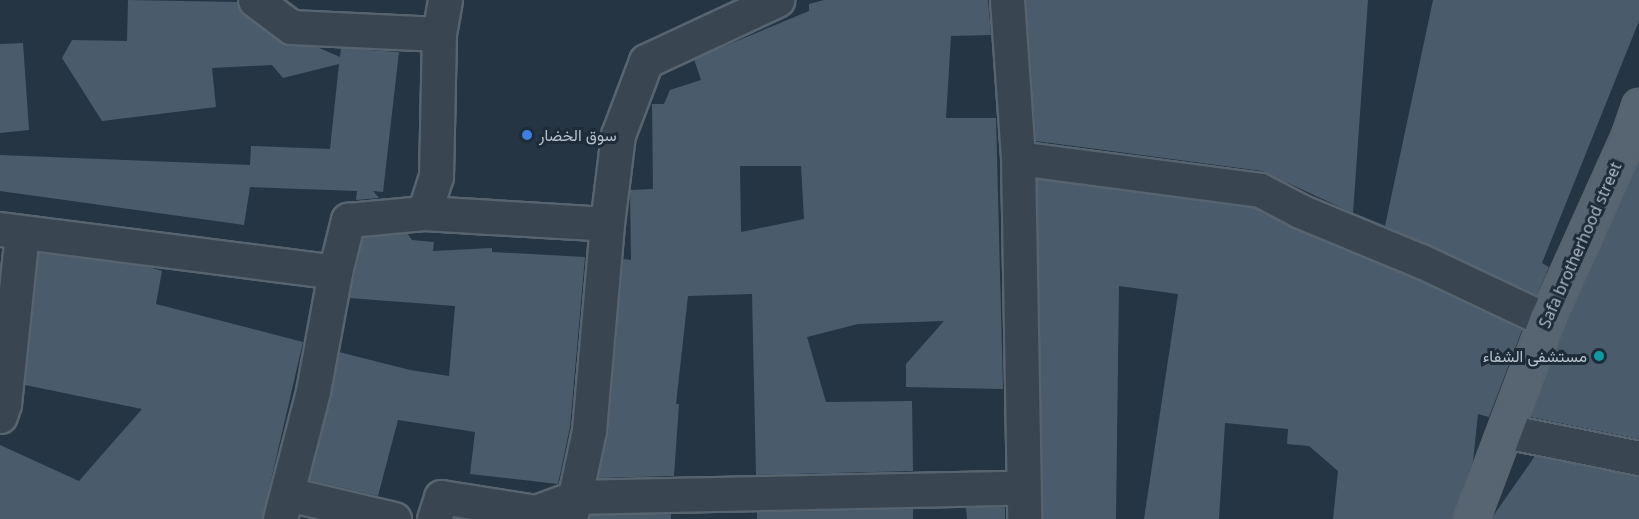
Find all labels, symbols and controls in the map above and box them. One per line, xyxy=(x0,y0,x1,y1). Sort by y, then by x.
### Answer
place label: سوق الخضار xyxy=(539,125,617,145)
marker: سوق الخضار xyxy=(520,128,534,142)
street label: Safa brotherhood street xyxy=(1535,159,1625,331)
place label: مستشفى الشفاء xyxy=(1483,346,1587,366)
marker: مستشفى الشفاء xyxy=(1592,349,1606,363)

